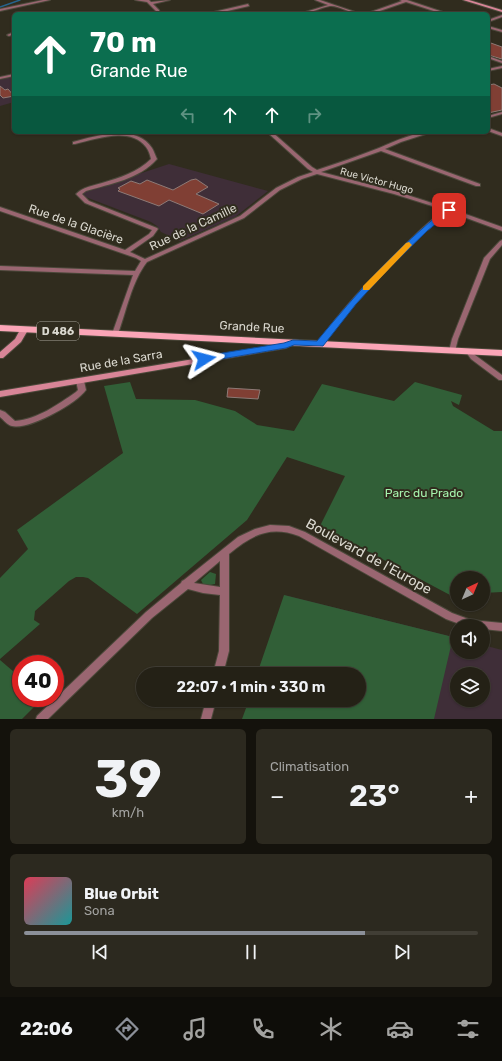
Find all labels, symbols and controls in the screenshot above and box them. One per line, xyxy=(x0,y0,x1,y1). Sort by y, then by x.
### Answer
text: 70 m xyxy=(90,26,157,59)
icon: ahead xyxy=(24,28,76,80)
text: Grande Rue xyxy=(90,60,188,82)
icon: left xyxy=(177,104,199,126)
icon: ahead xyxy=(219,104,241,126)
icon: ahead xyxy=(261,104,283,126)
icon: right xyxy=(303,104,325,126)
street label: Rue Victor Hugo xyxy=(339,165,415,197)
pin xyxy=(432,193,466,227)
icon: arrive xyxy=(438,199,460,221)
street label: Rue de la Glacière xyxy=(27,201,125,247)
street label: Rue de la Camille xyxy=(147,201,239,253)
street label: Grande Rue xyxy=(219,318,285,336)
road number: D 486 xyxy=(37,322,79,340)
position arrow xyxy=(183,338,225,380)
street label: Rue de la Sarra xyxy=(79,347,163,375)
park label: Parc du Prado xyxy=(385,486,463,500)
street label: Boulevard de l'Europe xyxy=(303,515,435,598)
north arrow xyxy=(450,571,490,611)
map controls xyxy=(450,571,490,707)
button: sound xyxy=(450,619,490,659)
speed limit sign: 40 xyxy=(12,655,64,707)
button: layers xyxy=(450,667,490,707)
text: 22:07 · 1 min · 330 m xyxy=(177,678,325,696)
text: 39 xyxy=(94,748,162,810)
text: Climatisation xyxy=(270,759,349,774)
text: 23° xyxy=(349,778,400,814)
text: − xyxy=(270,783,284,810)
text: + xyxy=(464,783,478,810)
text: km/h xyxy=(112,805,144,820)
text: Blue Orbit xyxy=(84,885,159,903)
text: Sona xyxy=(84,903,115,918)
icon: previous xyxy=(89,941,111,963)
icon: pause xyxy=(240,941,262,963)
icon: next xyxy=(391,941,413,963)
icon: directions xyxy=(113,1015,141,1043)
icon: music xyxy=(181,1015,209,1043)
icon: phone xyxy=(249,1015,277,1043)
icon: climate xyxy=(317,1015,345,1043)
icon: car xyxy=(386,1015,414,1043)
icon: filters xyxy=(454,1015,482,1043)
text: 22:06 xyxy=(20,1018,73,1040)

